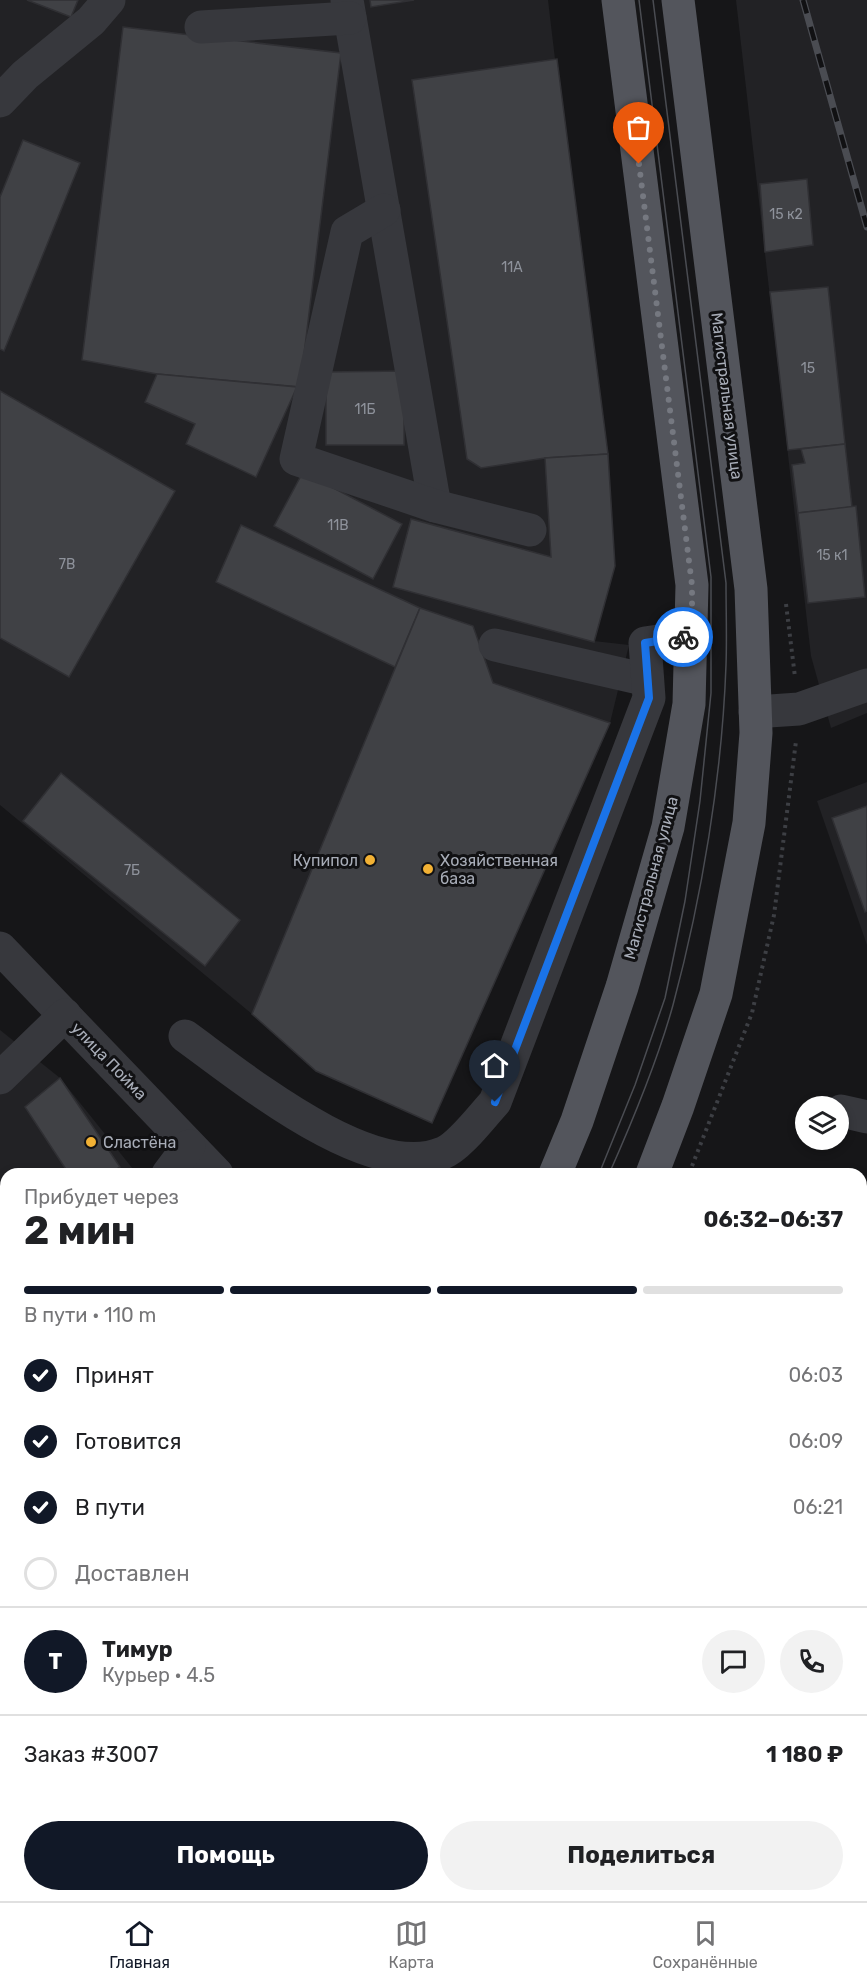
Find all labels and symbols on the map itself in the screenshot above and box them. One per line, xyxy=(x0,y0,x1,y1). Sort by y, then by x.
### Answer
pin xyxy=(613,102,664,164)
house number: 15 к2 xyxy=(769,206,803,223)
house number: 11А xyxy=(501,259,523,276)
street label: Магистральная улица xyxy=(707,311,747,481)
house number: 15 xyxy=(801,360,815,377)
house number: 11Б xyxy=(355,401,376,418)
house number: 11В xyxy=(327,517,349,534)
house number: 15 к1 xyxy=(816,547,848,564)
house number: 7В xyxy=(59,556,75,573)
courier xyxy=(653,607,713,667)
street label: Магистральная улица xyxy=(620,794,682,962)
place label: Купипол xyxy=(293,851,358,870)
place label: Хозяйственная база xyxy=(440,851,558,888)
marker: Купипол xyxy=(363,853,377,867)
house number: 7Б xyxy=(124,862,140,879)
marker: Хозяйственная база xyxy=(421,862,435,876)
street label: улица Пойма xyxy=(67,1018,151,1104)
pin xyxy=(469,1040,520,1102)
place label: Сластёна xyxy=(103,1133,176,1152)
marker: Сластёна xyxy=(84,1135,98,1149)

